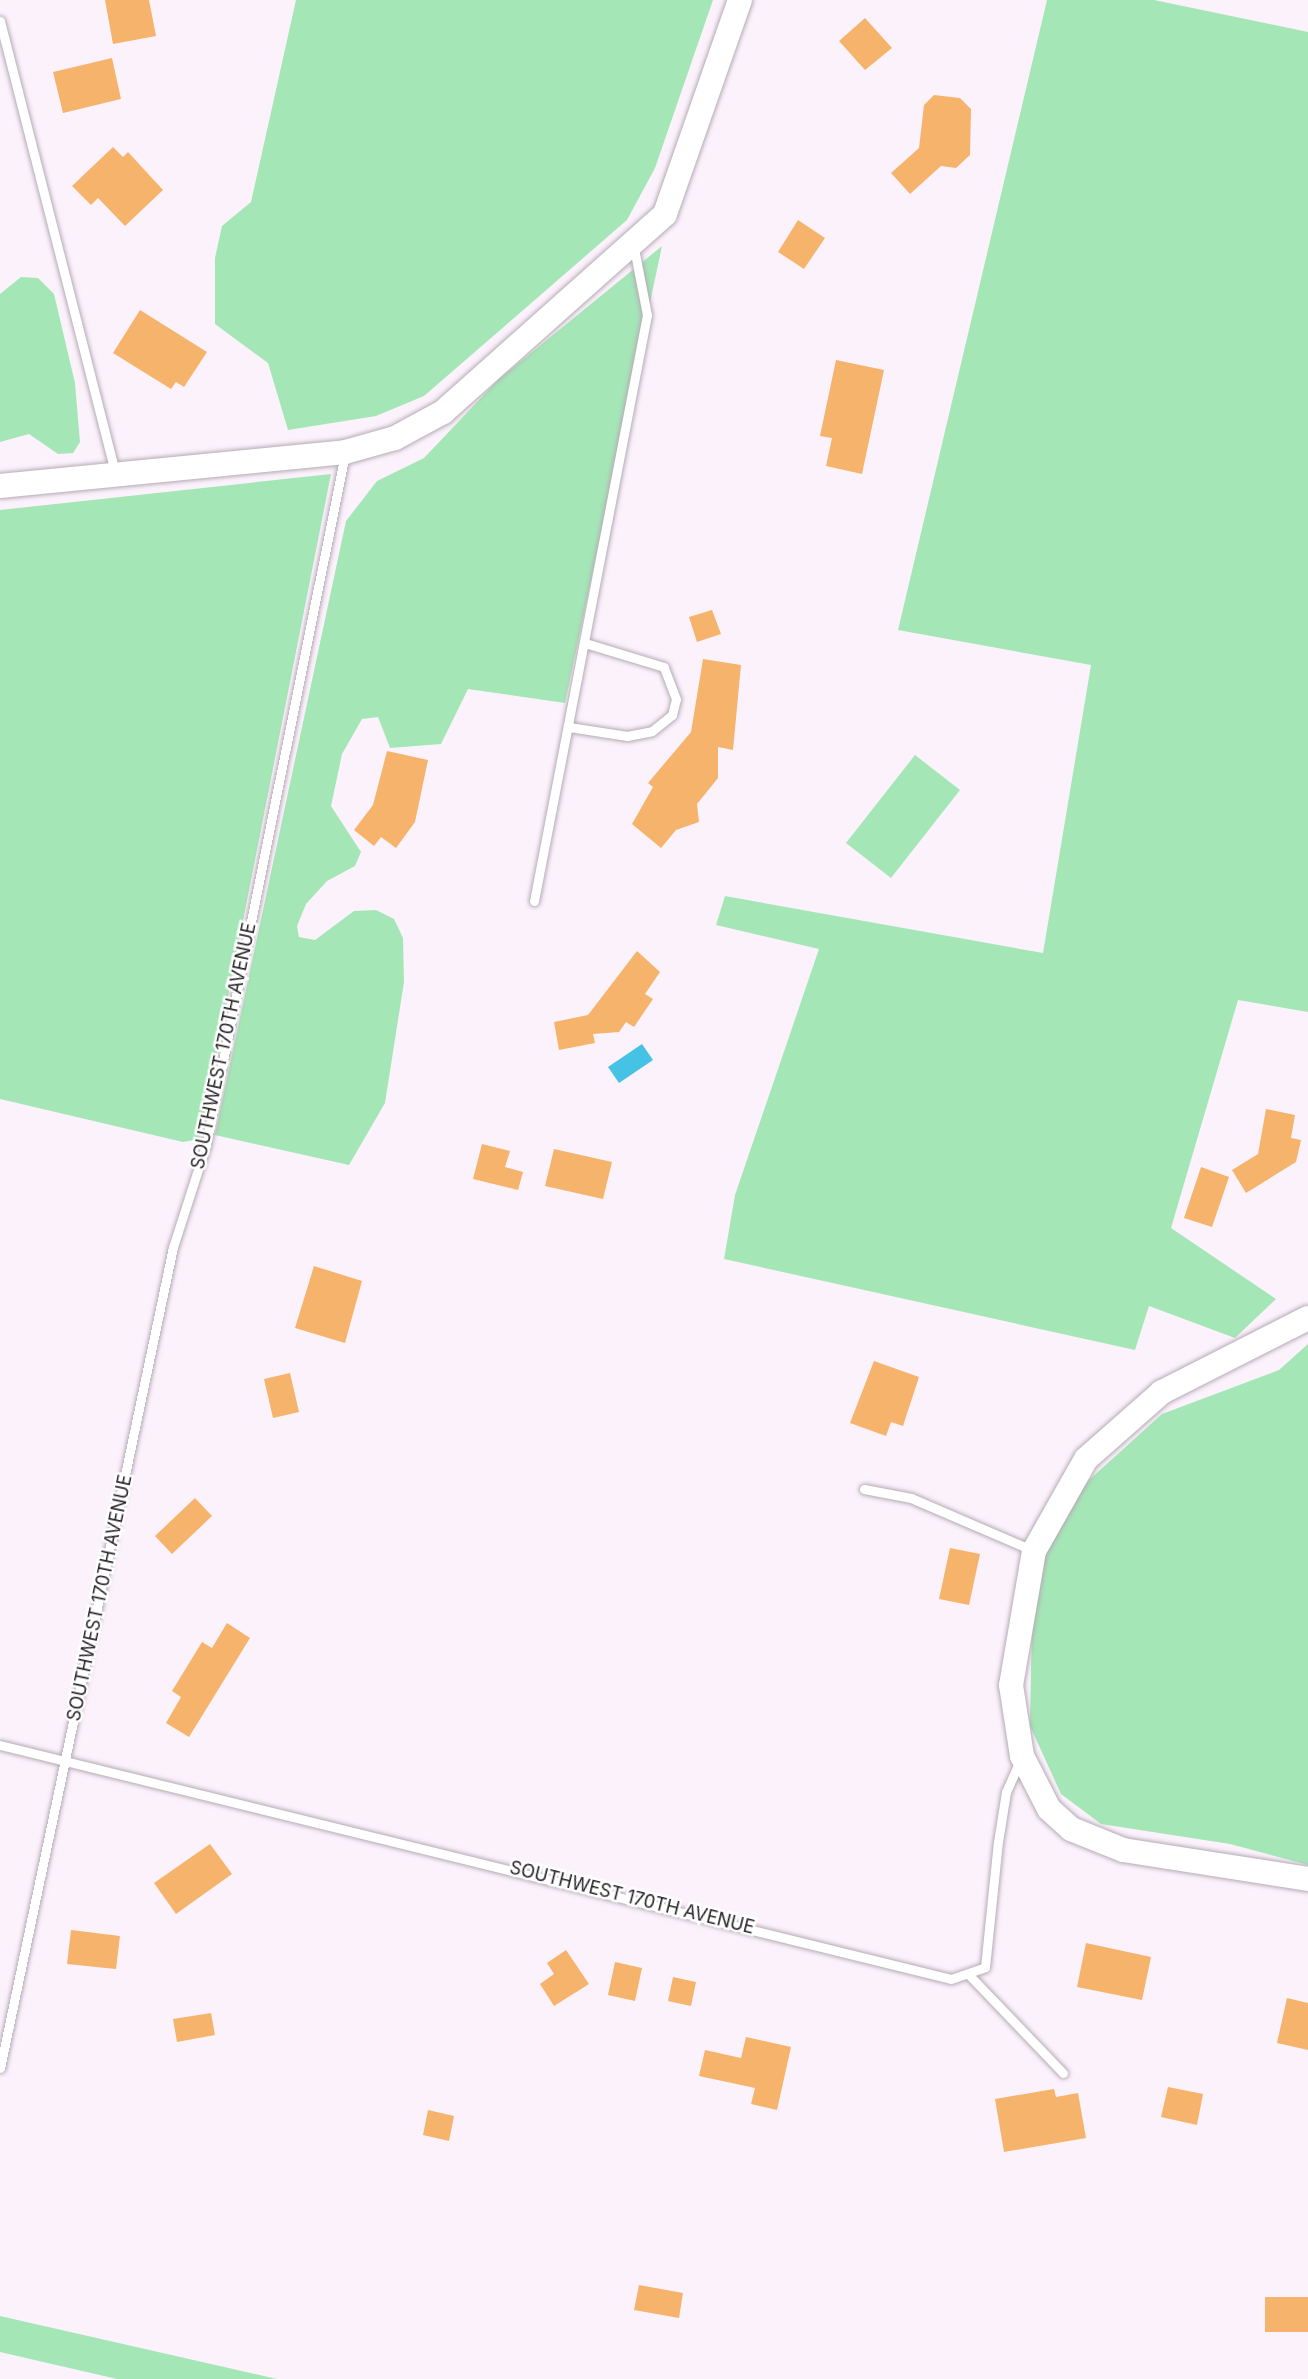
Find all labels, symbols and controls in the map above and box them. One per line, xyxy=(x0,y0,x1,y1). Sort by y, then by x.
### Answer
street label: SOUTHWEST 170TH AVENUE xyxy=(187,921,261,1171)
street label: SOUTHWEST 170TH AVENUE xyxy=(63,1473,137,1723)
street label: SOUTHWEST 170TH AVENUE xyxy=(507,1857,757,1939)

